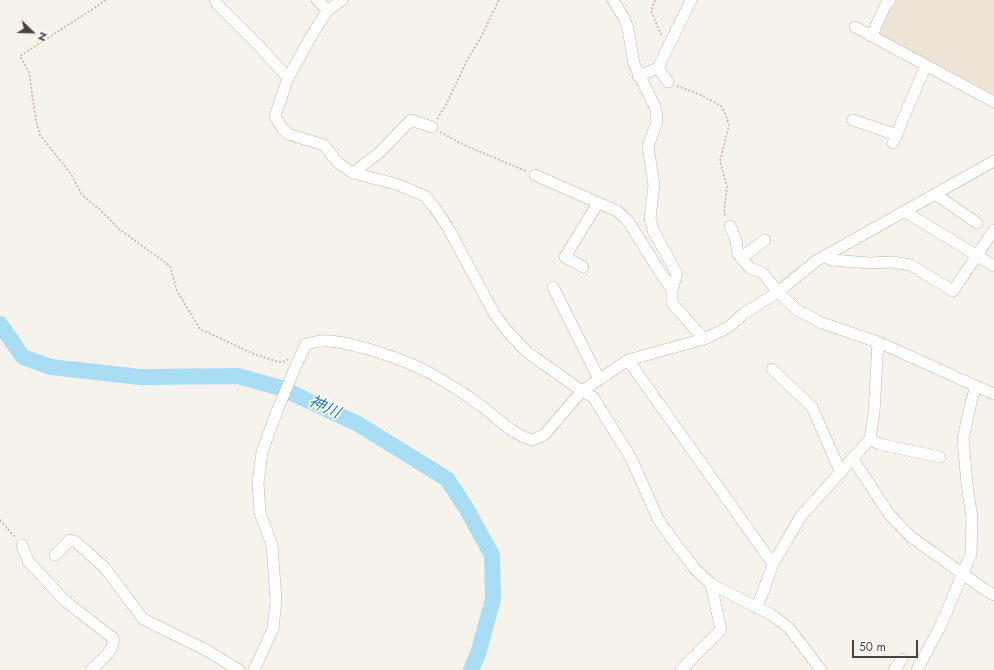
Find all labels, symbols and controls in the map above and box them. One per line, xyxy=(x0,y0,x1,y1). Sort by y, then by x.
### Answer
north arrow xyxy=(12,12,52,52)
text: N xyxy=(34,30,52,44)
water label: 神川 xyxy=(305,393,343,423)
scale bar xyxy=(854,632,920,658)
text: 50 m xyxy=(859,638,886,656)

